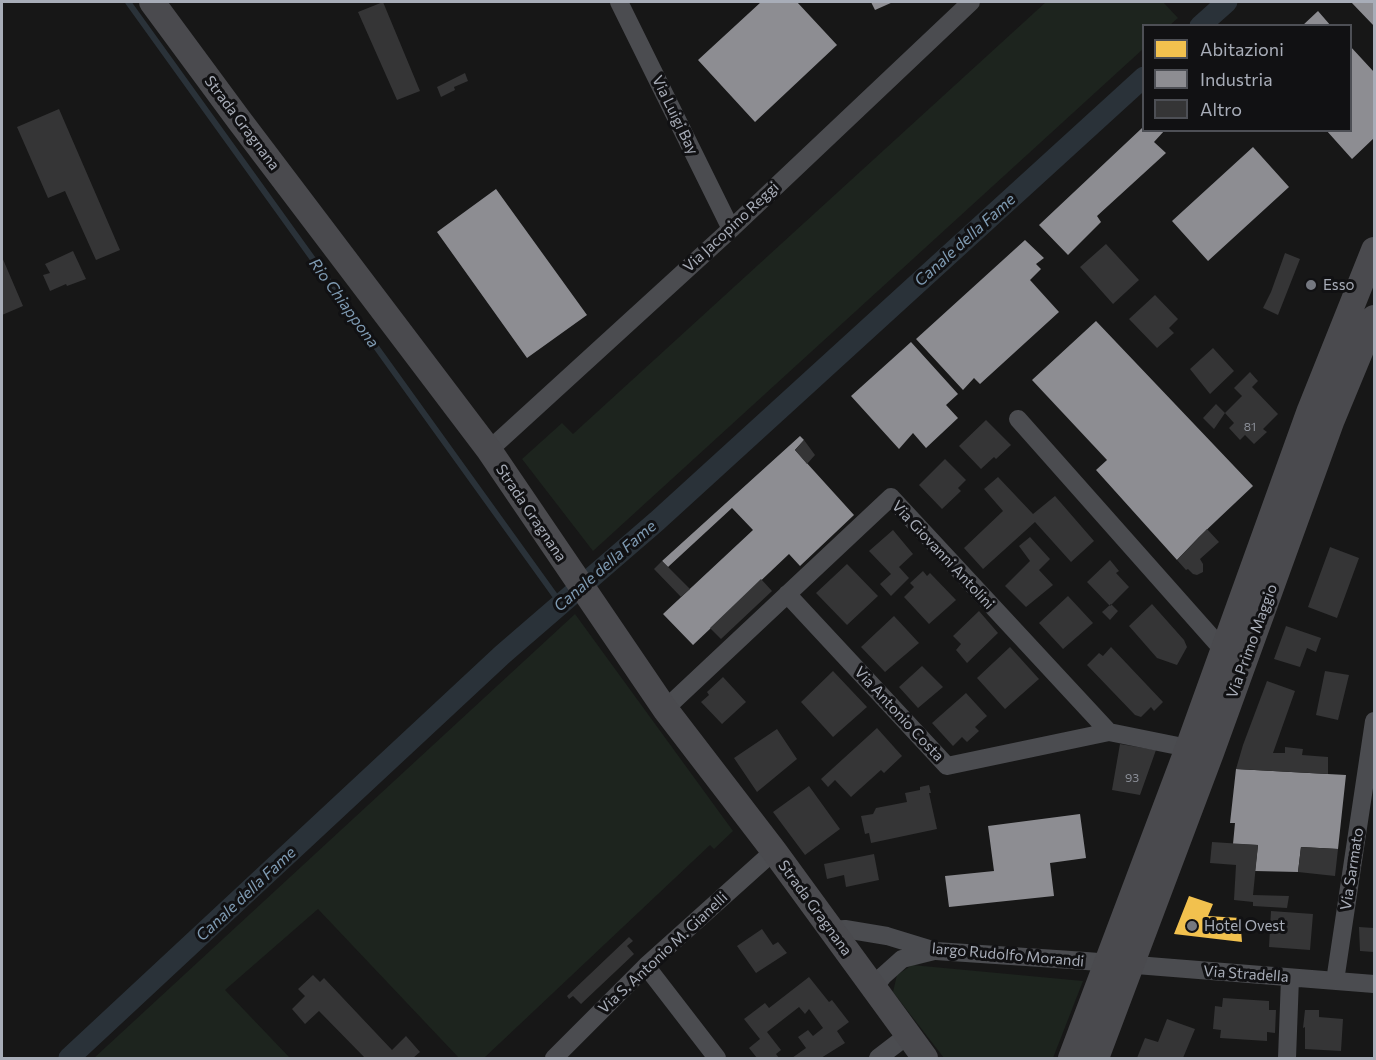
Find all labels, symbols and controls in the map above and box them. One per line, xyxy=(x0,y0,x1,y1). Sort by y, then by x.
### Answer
legend xyxy=(1142,24,1352,132)
text: Abitazioni xyxy=(1200,38,1284,60)
text: Industria xyxy=(1200,68,1273,90)
street label: Strada Gragnana xyxy=(201,72,283,174)
street label: Via Luigi Bay xyxy=(648,73,702,157)
text: Altro xyxy=(1200,98,1242,120)
street label: Via Jacopino Reggi xyxy=(679,178,783,276)
water label: Canale della Fame xyxy=(911,190,1019,290)
water label: Rio Chiappona xyxy=(305,254,383,352)
place label: Esso xyxy=(1323,276,1354,294)
marker: Esso xyxy=(1304,278,1318,292)
house number: 81 xyxy=(1244,420,1256,434)
street label: Strada Gragnana xyxy=(492,461,570,565)
street label: Via Giovanni Antolini xyxy=(888,497,998,613)
water label: Canale della Fame xyxy=(550,516,660,616)
street label: Via Primo Maggio xyxy=(1223,581,1281,701)
street label: Via Antonio Costa xyxy=(850,663,948,765)
house number: 93 xyxy=(1125,771,1139,785)
street label: Via Sarmato xyxy=(1337,826,1367,912)
water label: Canale della Fame xyxy=(192,843,300,945)
street label: Strada Gragnana xyxy=(774,857,856,959)
street label: Via S. Antonio M. Gianelli xyxy=(595,889,731,1017)
place label: Hotel Ovest xyxy=(1204,917,1285,935)
marker: Hotel Ovest xyxy=(1185,919,1199,933)
street label: largo Rudolfo Morandi xyxy=(931,939,1085,971)
street label: Via Stradella xyxy=(1203,962,1289,986)

